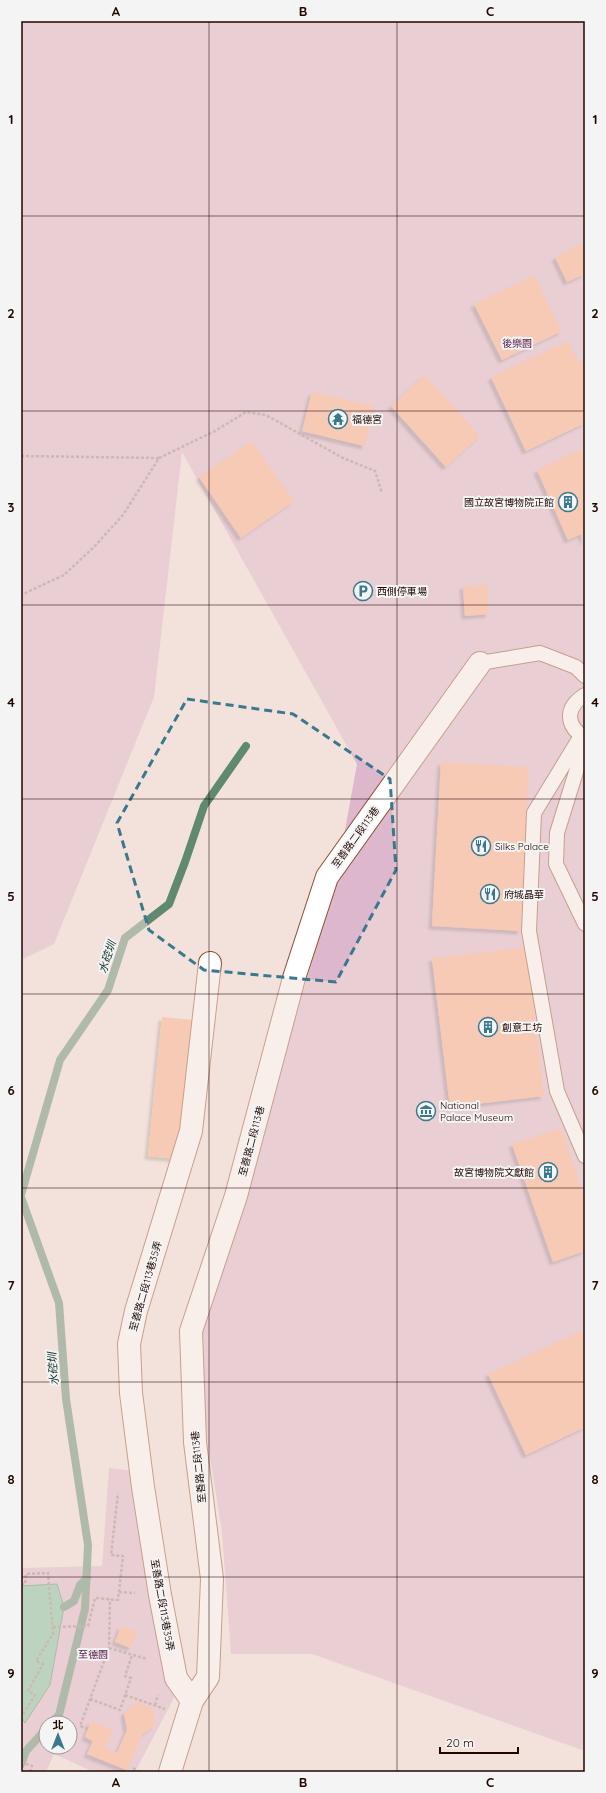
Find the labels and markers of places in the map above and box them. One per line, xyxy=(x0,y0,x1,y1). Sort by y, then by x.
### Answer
temple icon: 福德宮 xyxy=(327,408,349,430)
place label: 福德宮 xyxy=(352,413,382,426)
building icon: 國立故宮博物院正館 xyxy=(557,491,579,513)
place label: 國立故宮博物院正館 xyxy=(464,496,554,509)
parking icon: 西側停車場 xyxy=(352,580,374,602)
place label: 西側停車場 xyxy=(377,585,427,598)
restaurant icon: Silks Palace xyxy=(470,835,492,857)
place label: Silks Palace xyxy=(495,840,549,853)
restaurant icon: 府城晶華 xyxy=(479,883,501,905)
place label: 府城晶華 xyxy=(504,888,544,901)
building icon: 創意工坊 xyxy=(477,1016,499,1038)
place label: 創意工坊 xyxy=(502,1021,542,1034)
place label: National Palace Museum xyxy=(440,1099,513,1124)
museum icon: National Palace Museum xyxy=(415,1100,437,1122)
building icon: 故宮博物院文獻館 xyxy=(537,1161,559,1183)
place label: 故宮博物院文獻館 xyxy=(454,1166,534,1179)

